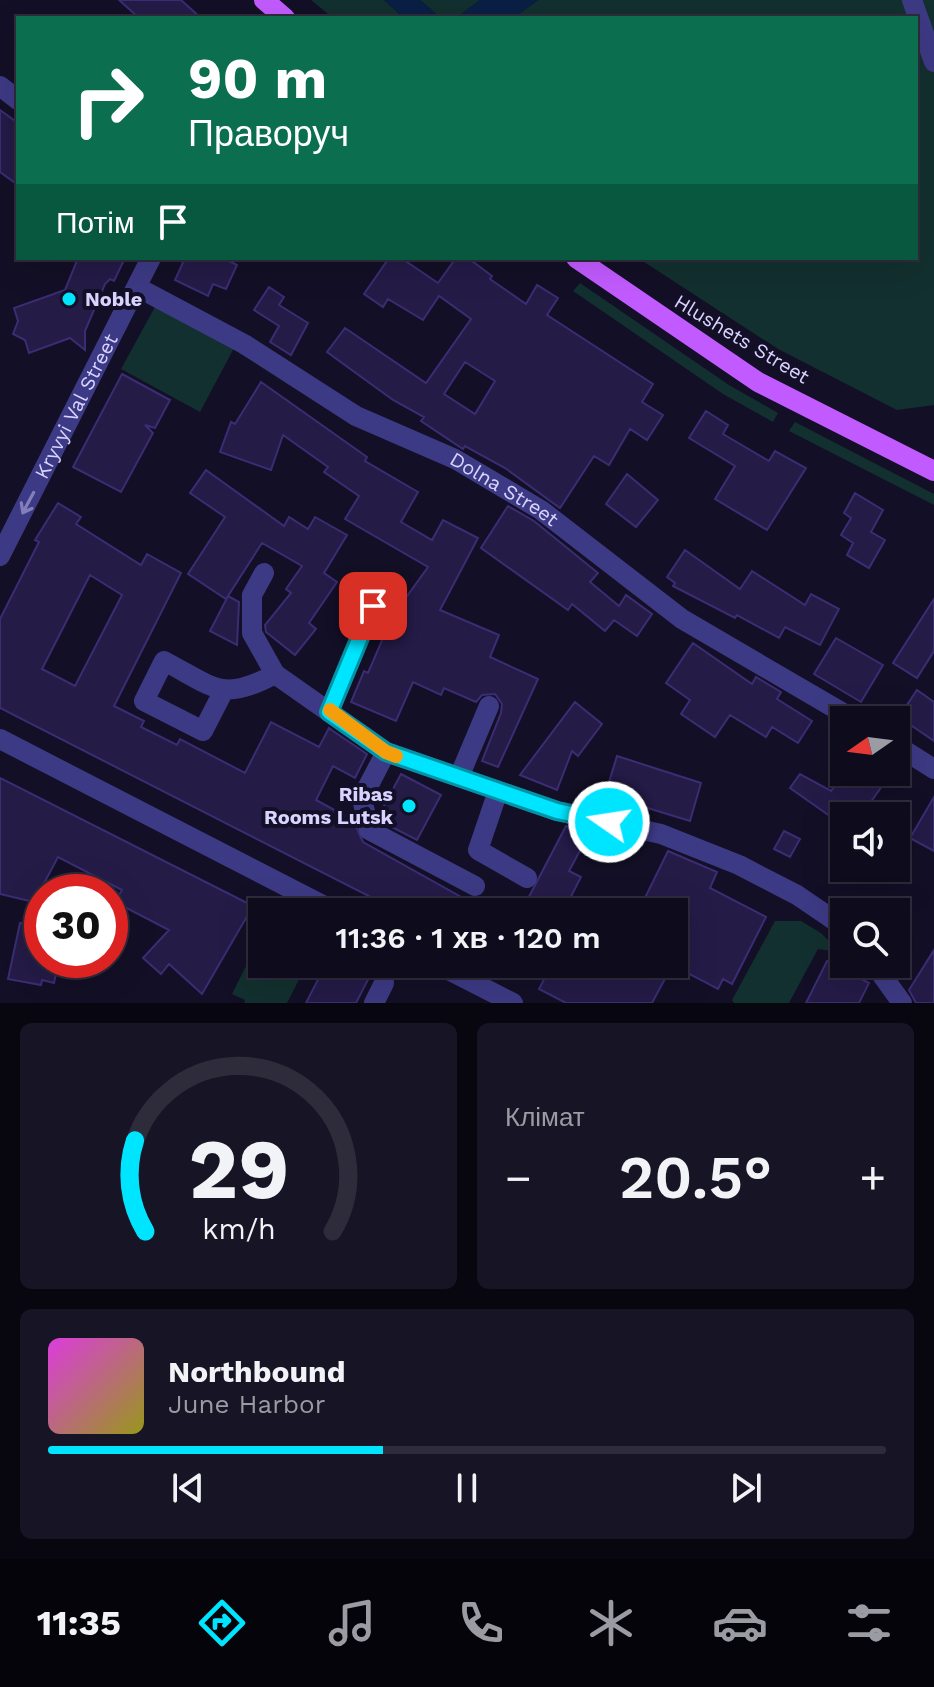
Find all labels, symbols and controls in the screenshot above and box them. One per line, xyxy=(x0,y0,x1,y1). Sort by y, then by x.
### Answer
text: 90 m xyxy=(188,46,327,112)
icon: right xyxy=(56,48,160,152)
text: Праворуч xyxy=(188,113,349,155)
icon: arrive xyxy=(151,200,195,244)
text: Потім xyxy=(56,205,135,240)
place label: Noble xyxy=(85,287,142,311)
street label: Hlushets Street xyxy=(670,289,814,389)
marker: Noble xyxy=(60,290,78,308)
street label: Kryvyi Val Street xyxy=(29,329,123,483)
street label: Dolna Street xyxy=(446,447,564,532)
one-way arrow xyxy=(20,491,36,514)
pin xyxy=(339,572,407,640)
icon: arrive xyxy=(351,584,395,628)
north arrow xyxy=(830,706,910,786)
map controls xyxy=(830,706,910,978)
position arrow xyxy=(567,780,651,864)
place label: Ribas Rooms Lutsk xyxy=(264,782,394,829)
marker: Ribas Rooms Lutsk xyxy=(400,797,418,815)
button: sound xyxy=(830,802,910,882)
speed limit sign: 30 xyxy=(24,874,128,978)
button: search xyxy=(830,898,910,978)
text: 11:36 · 1 хв · 120 m xyxy=(336,920,600,955)
text: Клімат xyxy=(505,1102,585,1132)
text: 29 xyxy=(188,1121,289,1218)
text: 20.5° xyxy=(619,1142,772,1213)
text: − xyxy=(505,1152,532,1204)
text: + xyxy=(859,1152,886,1204)
text: km/h xyxy=(202,1212,275,1246)
text: Northbound xyxy=(168,1354,345,1389)
text: June Harbor xyxy=(168,1389,325,1419)
icon: previous xyxy=(166,1466,210,1510)
icon: pause xyxy=(445,1466,489,1510)
icon: next xyxy=(724,1466,768,1510)
icon: directions xyxy=(194,1595,250,1651)
icon: music xyxy=(324,1595,380,1651)
icon: phone xyxy=(453,1595,509,1651)
icon: climate xyxy=(583,1595,639,1651)
icon: car xyxy=(712,1595,768,1651)
icon: filters xyxy=(841,1595,897,1651)
text: 11:35 xyxy=(37,1602,121,1644)

